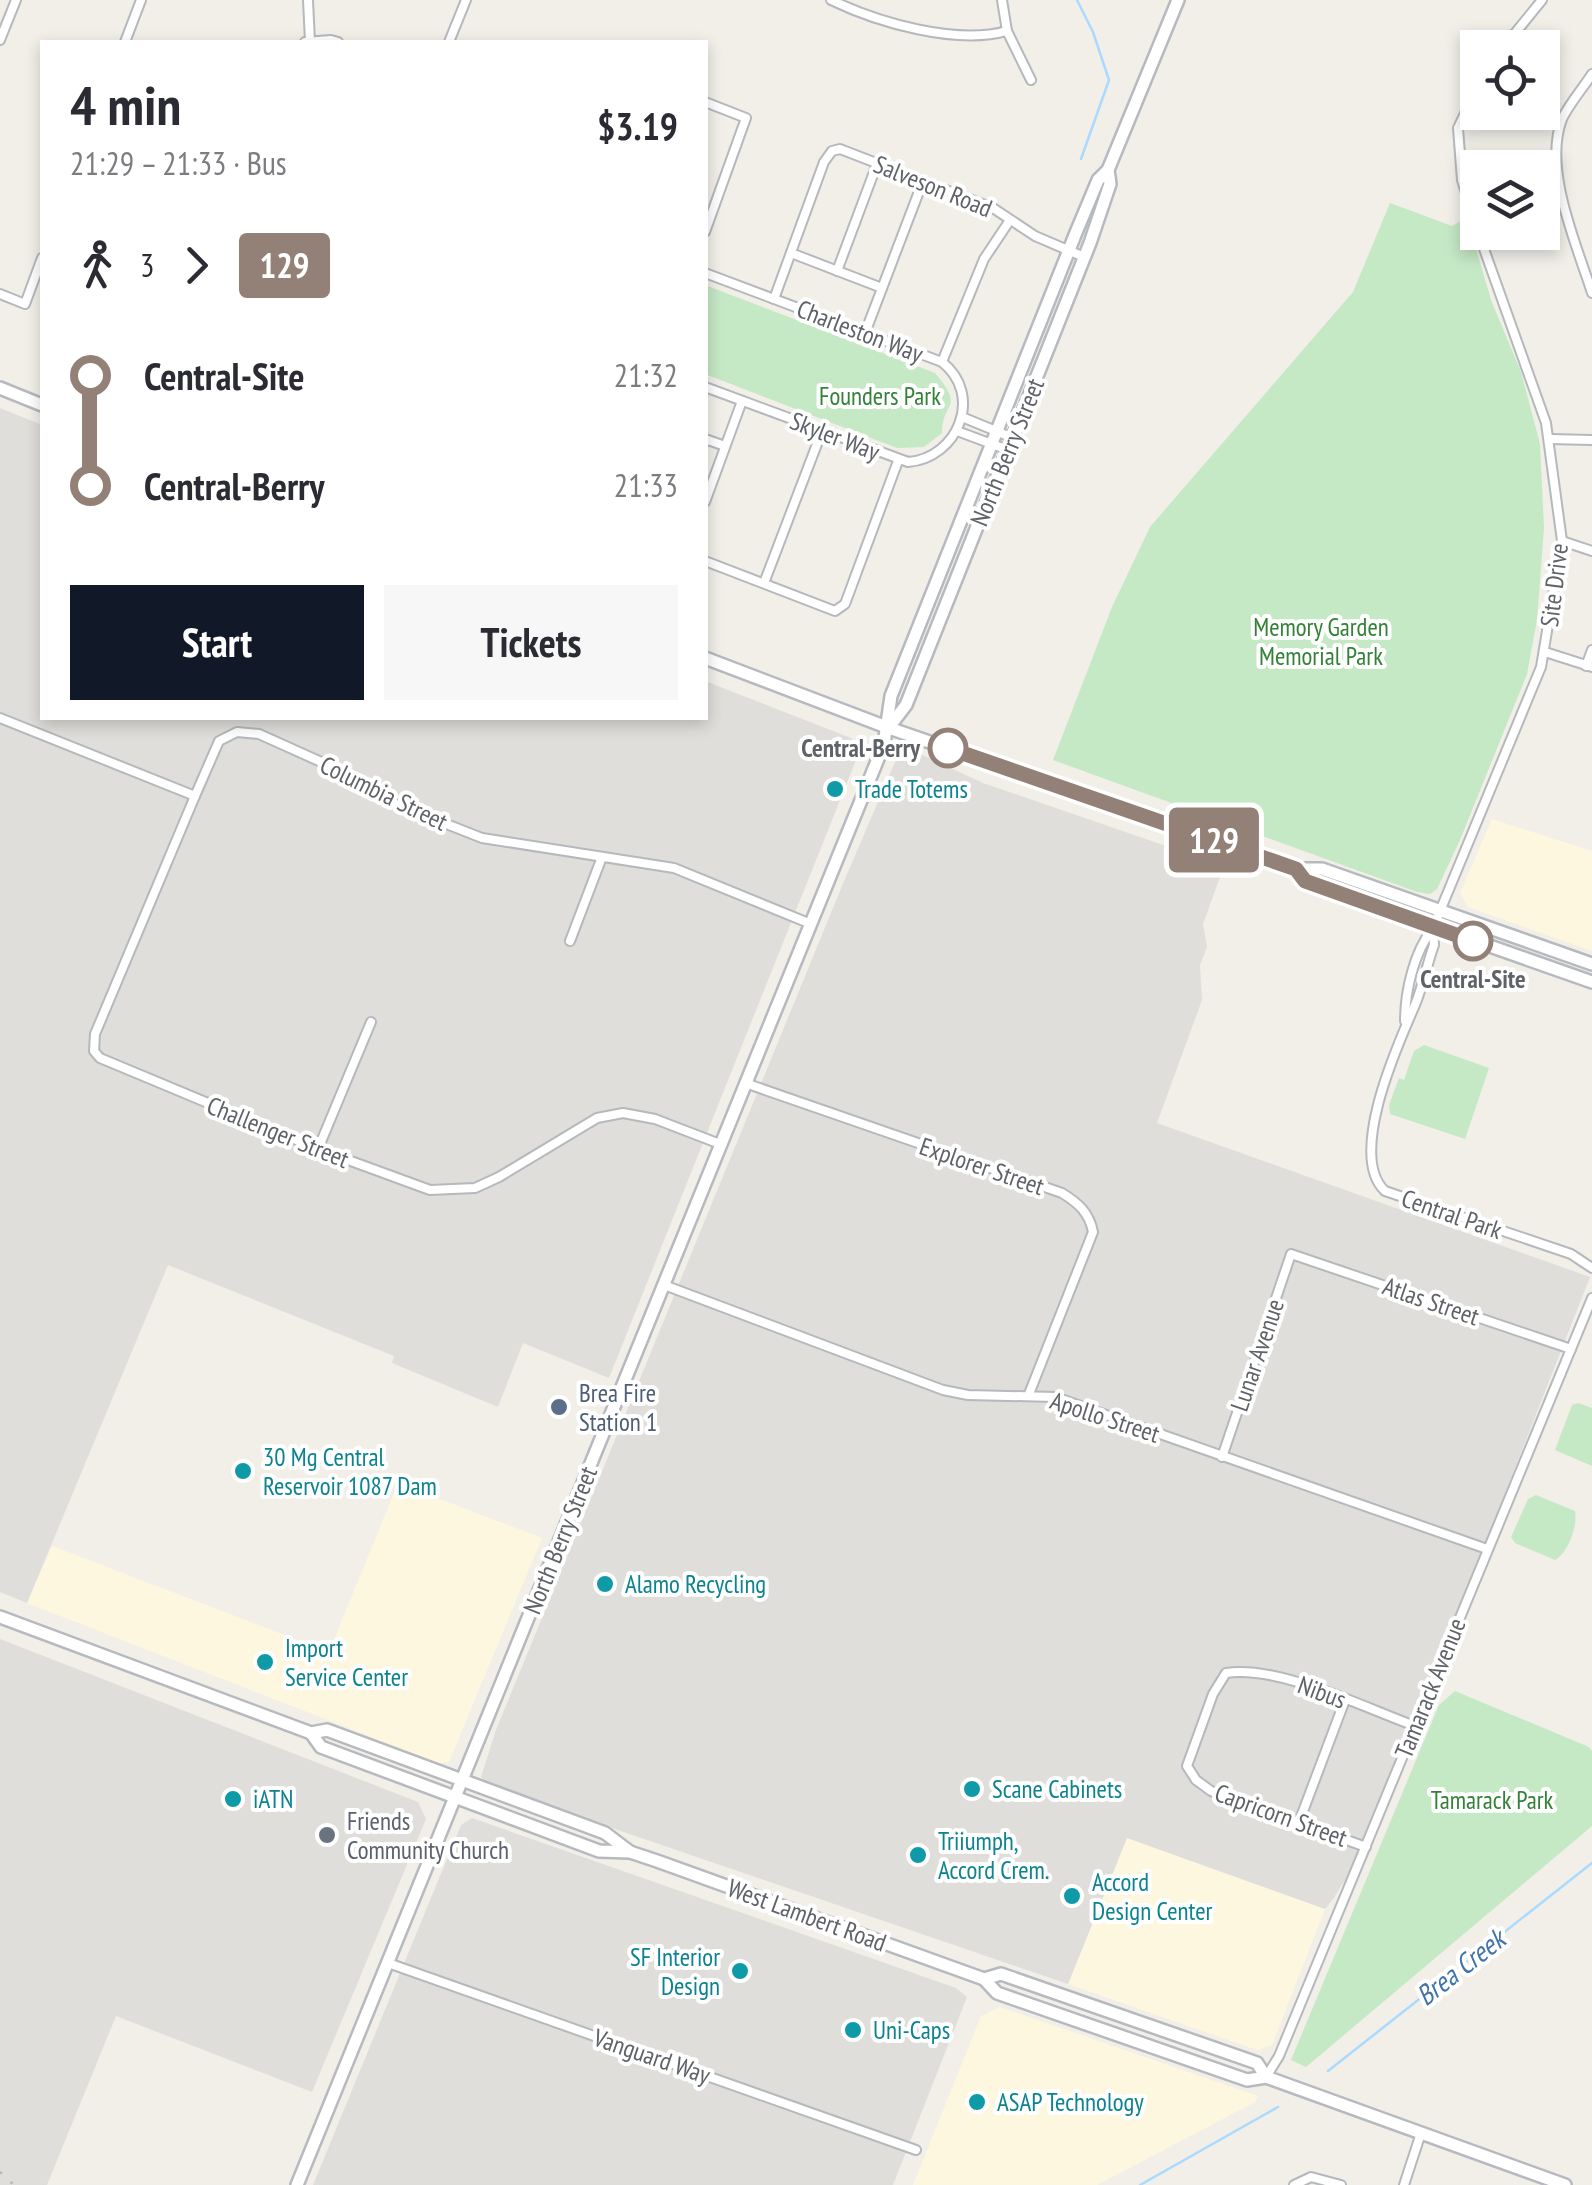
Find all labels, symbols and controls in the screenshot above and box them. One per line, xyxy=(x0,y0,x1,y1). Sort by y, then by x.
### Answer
map controls xyxy=(1460,30,1560,250)
button: locate xyxy=(1460,30,1560,130)
text: 4 min xyxy=(70,69,181,140)
text: $3.19 xyxy=(597,101,678,150)
text: 21:29 – 21:33 · Bus xyxy=(70,142,287,184)
street label: Salveson Road xyxy=(869,148,997,224)
button: layers xyxy=(1460,150,1560,250)
icon: walk xyxy=(70,238,125,293)
icon: forward xyxy=(169,238,224,293)
text: 129 xyxy=(259,242,310,288)
text: 3 xyxy=(140,244,154,286)
street label: Charleston Way xyxy=(792,292,928,370)
text: Central-Site xyxy=(144,351,305,400)
text: 21:32 xyxy=(614,354,678,396)
street label: North Berry Street xyxy=(963,373,1051,531)
park label: Founders Park xyxy=(819,380,941,412)
street label: Skyler Way xyxy=(786,404,885,468)
text: Central-Berry xyxy=(144,461,324,510)
text: 21:33 xyxy=(614,464,678,506)
street label: Site Drive xyxy=(1533,541,1575,629)
button: Start xyxy=(70,585,364,700)
button: Tickets xyxy=(384,585,678,700)
park label: Memory Garden Memorial Park xyxy=(1253,611,1389,672)
marker: Central-Berry xyxy=(929,729,967,767)
place label: Central-Berry xyxy=(801,732,921,764)
street label: Columbia Street xyxy=(315,748,453,838)
place label: Trade Totems xyxy=(855,773,968,805)
marker: Trade Totems xyxy=(824,778,846,800)
line badge: 129 xyxy=(1156,808,1272,872)
text: 129 xyxy=(1189,817,1239,863)
marker: Central-Site xyxy=(1454,922,1492,960)
place label: Central-Site xyxy=(1420,963,1526,995)
street label: Challenger Street xyxy=(202,1089,354,1175)
street label: Explorer Street xyxy=(916,1130,1049,1202)
street label: Central Park xyxy=(1398,1182,1507,1246)
street label: Atlas Street xyxy=(1379,1270,1483,1332)
street label: Lunar Avenue xyxy=(1223,1295,1291,1415)
place label: Brea Fire Station 1 xyxy=(579,1377,657,1438)
street label: Apollo Street xyxy=(1046,1384,1164,1450)
marker: Brea Fire Station 1 xyxy=(548,1396,570,1418)
place label: 30 Mg Central Reservoir 1087 Dam xyxy=(263,1441,437,1502)
marker: 30 Mg Central Reservoir 1087 Dam xyxy=(232,1460,254,1482)
street label: North Berry Street xyxy=(516,1461,604,1619)
place label: Alamo Recycling xyxy=(625,1568,766,1600)
marker: Alamo Recycling xyxy=(594,1573,616,1595)
street label: Tamarack Avenue xyxy=(1387,1613,1473,1763)
place label: Import Service Center xyxy=(285,1632,408,1693)
marker: Import Service Center xyxy=(254,1651,276,1673)
street label: Nibus xyxy=(1293,1669,1351,1715)
place label: Scane Cabinets xyxy=(992,1773,1122,1805)
street label: Capricorn Street xyxy=(1210,1776,1352,1854)
marker: Scane Cabinets xyxy=(961,1778,983,1800)
place label: iATN xyxy=(253,1783,294,1815)
park label: Tamarack Park xyxy=(1431,1784,1554,1816)
marker: iATN xyxy=(222,1788,244,1810)
place label: Friends Community Church xyxy=(347,1805,509,1866)
marker: Friends Community Church xyxy=(316,1824,338,1846)
place label: Triiumph, Accord Crem. xyxy=(938,1825,1049,1886)
marker: Triiumph, Accord Crem. xyxy=(907,1844,929,1866)
place label: Accord Design Center xyxy=(1092,1866,1212,1927)
street label: West Lambert Road xyxy=(723,1871,891,1959)
marker: Accord Design Center xyxy=(1061,1885,1083,1907)
water label: Brea Creek xyxy=(1408,1919,1515,2013)
place label: SF Interior Design xyxy=(630,1941,720,2002)
marker: SF Interior Design xyxy=(729,1960,751,1982)
place label: Uni-Caps xyxy=(873,2014,950,2046)
marker: Uni-Caps xyxy=(842,2019,864,2041)
street label: Vanguard Way xyxy=(589,2021,715,2091)
place label: ASAP Technology xyxy=(997,2086,1144,2118)
marker: ASAP Technology xyxy=(966,2091,988,2113)

